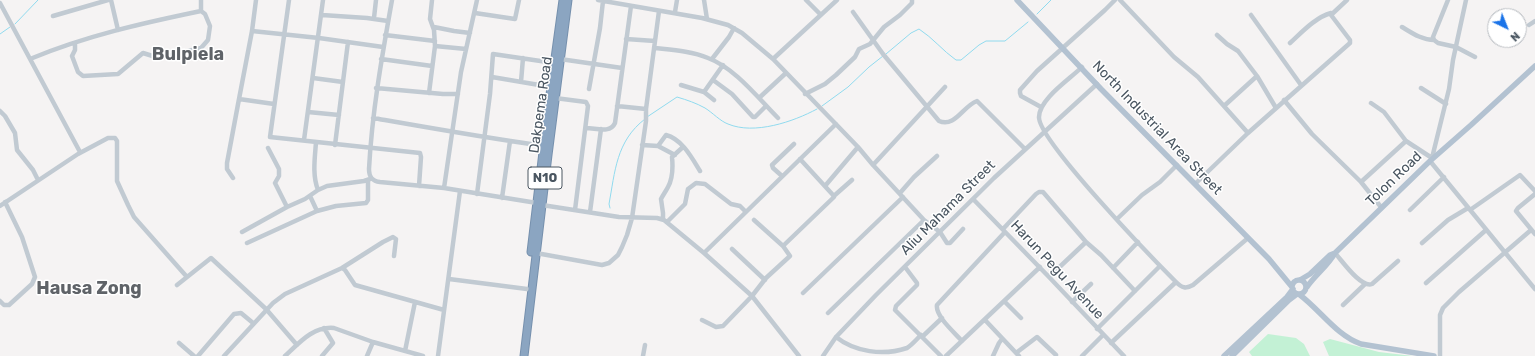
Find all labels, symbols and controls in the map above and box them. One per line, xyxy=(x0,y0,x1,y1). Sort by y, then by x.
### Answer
north arrow xyxy=(1487,8,1527,48)
text: N xyxy=(1508,29,1522,44)
district label: Bulpiela xyxy=(152,44,224,66)
street label: Dakpema Road xyxy=(526,56,556,154)
street label: North Industrial Area Street xyxy=(1089,58,1225,198)
street label: Tolon Road xyxy=(1363,148,1425,210)
street label: Aliu Mahama Street xyxy=(897,157,999,259)
road number: N10 xyxy=(528,167,562,189)
street label: Harun Pegu Avenue xyxy=(1007,217,1107,323)
district label: Hausa Zong xyxy=(36,278,142,300)

